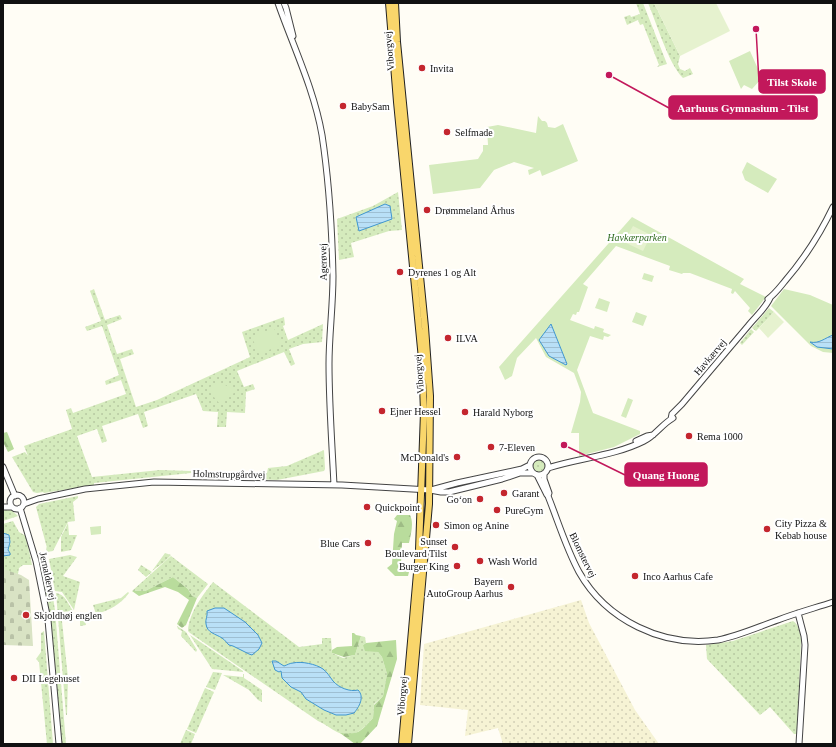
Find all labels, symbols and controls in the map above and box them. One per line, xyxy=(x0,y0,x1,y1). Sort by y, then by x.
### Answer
street label: Viborgvej xyxy=(382,31,396,71)
marker: Invita xyxy=(417,63,427,73)
place label: Invita xyxy=(430,63,454,74)
callout: Tilst Skole xyxy=(759,70,825,93)
text: Tilst Skole xyxy=(767,76,817,88)
callout: Aarhuus Gymnasium - Tilst xyxy=(669,96,817,119)
marker: BabySam xyxy=(338,101,348,111)
place label: BabySam xyxy=(351,101,390,112)
text: Aarhuus Gymnasium - Tilst xyxy=(677,102,809,114)
marker: Selfmade xyxy=(442,127,452,137)
place label: Selfmade xyxy=(455,127,493,138)
marker: Drømmeland Århus xyxy=(422,205,432,215)
place label: Drømmeland Århus xyxy=(435,205,515,216)
park label: Havkærparken xyxy=(606,232,667,243)
street label: Agerøvej xyxy=(317,243,329,281)
marker: Dyrenes 1 og Alt xyxy=(395,267,405,277)
place label: Dyrenes 1 og Alt xyxy=(408,267,476,278)
marker: ILVA xyxy=(443,333,453,343)
place label: ILVA xyxy=(456,333,478,344)
street label: Havkærvej xyxy=(692,337,728,377)
street label: Viborgvej xyxy=(412,354,426,394)
marker: Ejner Hessel xyxy=(377,406,387,416)
place label: Ejner Hessel xyxy=(390,406,441,417)
marker: Harald Nyborg xyxy=(460,407,470,417)
place label: Harald Nyborg xyxy=(473,407,533,418)
marker: Rema 1000 xyxy=(684,431,694,441)
place label: Rema 1000 xyxy=(697,431,743,442)
marker: 7-Eleven xyxy=(486,442,496,452)
place label: 7-Eleven xyxy=(499,442,535,453)
place label: McDonald's xyxy=(401,452,449,463)
marker: McDonald's xyxy=(452,452,462,462)
callout: Quang Huong xyxy=(625,463,707,486)
street label: Holmstrupgårdvej xyxy=(193,468,265,480)
text: Quang Huong xyxy=(633,469,700,481)
marker: Garant xyxy=(499,488,509,498)
place label: Garant xyxy=(512,488,539,499)
place label: Go‘on xyxy=(446,494,472,505)
marker: Go‘on xyxy=(475,494,485,504)
marker: Quickpoint xyxy=(362,502,372,512)
place label: Quickpoint xyxy=(375,502,420,513)
marker: PureGym xyxy=(492,505,502,515)
place label: PureGym xyxy=(505,505,544,516)
place label: City Pizza & Kebab house xyxy=(775,518,827,541)
marker: Simon og Anine xyxy=(431,520,441,530)
place label: Simon og Anine xyxy=(444,520,510,531)
marker: City Pizza & Kebab house xyxy=(762,524,772,534)
street label: Blomstervej xyxy=(567,531,599,579)
place label: Sunset Boulevard Tilst xyxy=(385,536,447,559)
place label: Blue Cars xyxy=(320,538,360,549)
marker: Blue Cars xyxy=(363,538,373,548)
marker: Sunset Boulevard Tilst xyxy=(450,542,460,552)
street label: Jernaldervej xyxy=(38,551,58,601)
marker: Wash World xyxy=(475,556,485,566)
place label: Wash World xyxy=(488,556,537,567)
place label: Burger King xyxy=(399,561,449,572)
marker: Burger King xyxy=(452,561,462,571)
marker: Inco Aarhus Cafe xyxy=(630,571,640,581)
place label: Inco Aarhus Cafe xyxy=(643,571,714,582)
place label: Bayern AutoGroup Aarhus xyxy=(427,576,503,599)
marker: Bayern AutoGroup Aarhus xyxy=(506,582,516,592)
marker: Skjoldhøj englen xyxy=(21,610,31,620)
place label: Skjoldhøj englen xyxy=(34,610,102,621)
marker: DII Legehuset xyxy=(9,673,19,683)
place label: DII Legehuset xyxy=(22,673,80,684)
street label: Viborgvej xyxy=(395,676,409,716)

